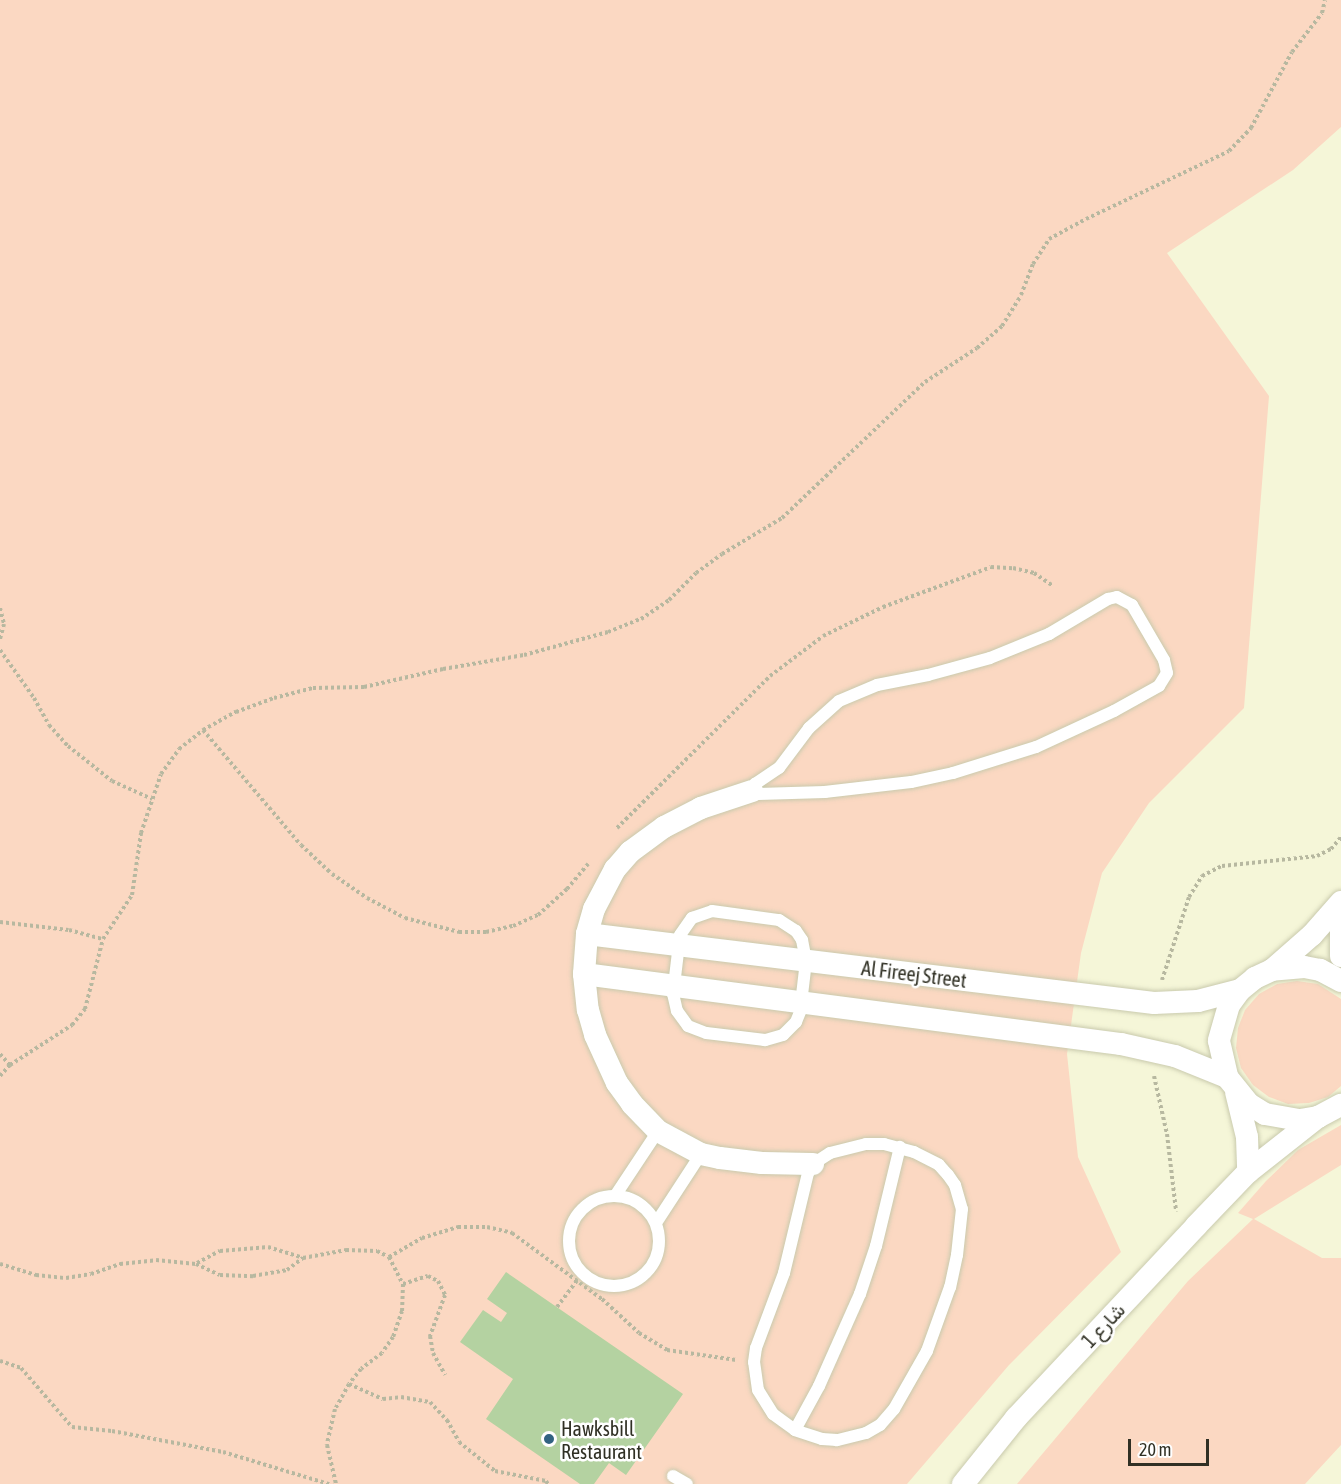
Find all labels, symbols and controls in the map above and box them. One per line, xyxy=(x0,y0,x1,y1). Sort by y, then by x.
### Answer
street label: Al Fireej Street xyxy=(860,956,968,992)
street label: شارع 1 xyxy=(1076,1298,1130,1352)
place label: Hawksbill Restaurant xyxy=(561,1416,642,1463)
scale bar xyxy=(1131,1427,1212,1465)
marker: Hawksbill Restaurant xyxy=(542,1432,556,1446)
text: 20 m xyxy=(1139,1439,1171,1460)

